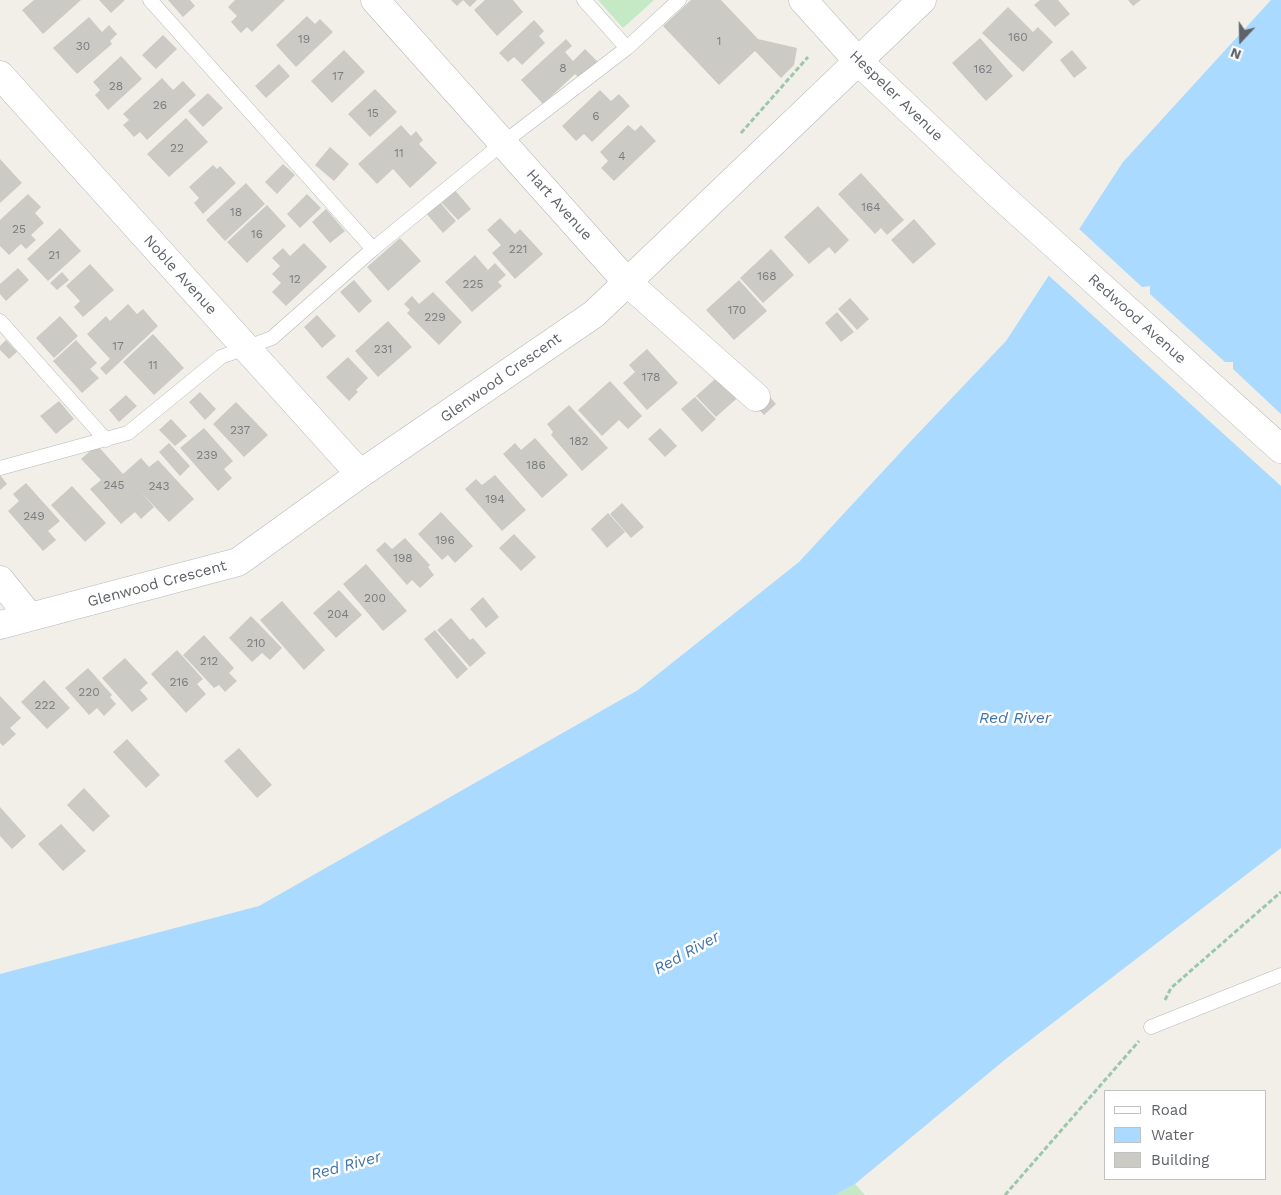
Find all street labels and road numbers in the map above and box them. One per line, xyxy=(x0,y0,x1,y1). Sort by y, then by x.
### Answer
street label: Hespeler Avenue xyxy=(845,47,947,145)
street label: Hart Avenue xyxy=(522,166,596,244)
street label: Noble Avenue xyxy=(140,232,220,318)
street label: Redwood Avenue xyxy=(1084,270,1190,368)
street label: Glenwood Crescent xyxy=(437,330,565,426)
street label: Glenwood Crescent xyxy=(85,557,229,611)

